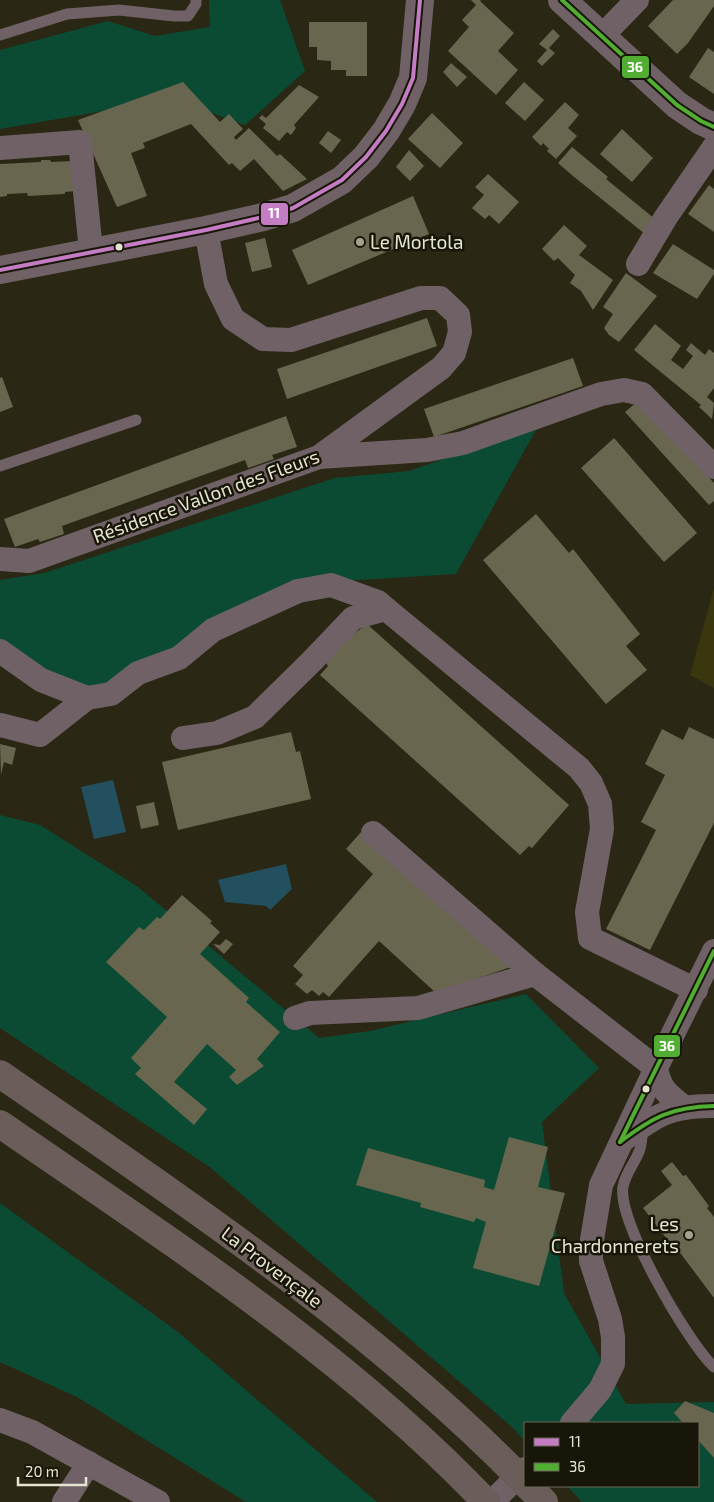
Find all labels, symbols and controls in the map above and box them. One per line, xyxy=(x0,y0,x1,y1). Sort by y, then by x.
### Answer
line badge: 36 xyxy=(621,55,650,79)
text: 36 xyxy=(627,58,643,75)
line badge: 11 xyxy=(260,202,289,226)
text: 11 xyxy=(268,204,280,221)
place label: Le Mortola xyxy=(370,230,463,253)
marker: Le Mortola xyxy=(354,236,366,248)
unlabelled marker xyxy=(114,242,124,252)
street label: Résidence Vallon des Fleurs xyxy=(89,444,322,547)
line badge: 36 xyxy=(653,1034,681,1058)
text: 36 xyxy=(659,1037,675,1054)
unlabelled marker xyxy=(641,1084,651,1094)
place label: Les Chardonnerets xyxy=(551,1212,679,1257)
street label: La Provençale xyxy=(217,1221,327,1313)
marker: Les Chardonnerets xyxy=(683,1229,695,1241)
legend xyxy=(524,1422,699,1487)
text: 11 xyxy=(569,1432,581,1450)
scale bar xyxy=(18,1454,85,1486)
text: 36 xyxy=(569,1457,586,1475)
text: 20 m xyxy=(25,1462,59,1480)

